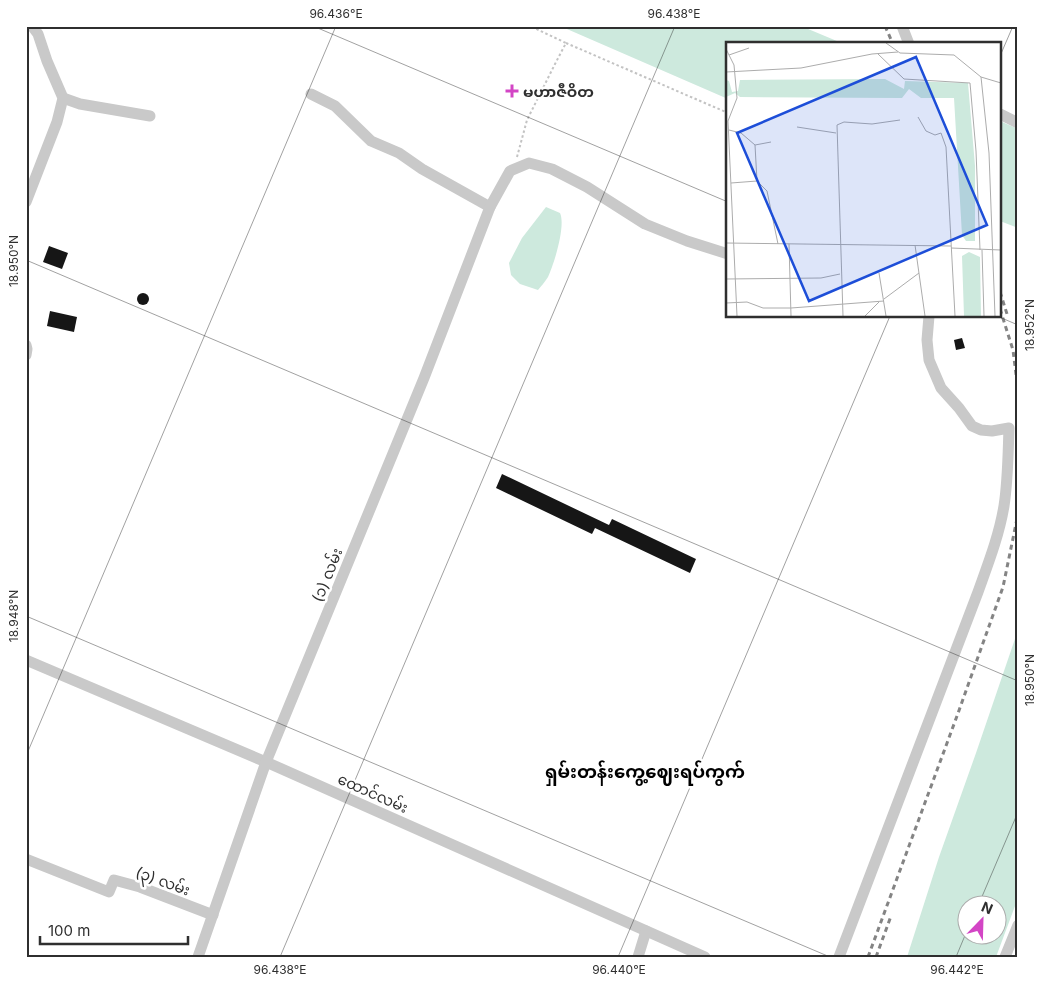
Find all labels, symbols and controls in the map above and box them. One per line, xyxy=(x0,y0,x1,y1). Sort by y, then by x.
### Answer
text: 96.436°E xyxy=(309,6,363,21)
text: 96.438°E xyxy=(647,6,701,21)
inset map xyxy=(726,42,1002,318)
place label: မဟာဇီဝိတ xyxy=(523,82,594,101)
marker: မဟာဇီဝိတ xyxy=(505,84,519,98)
text: 18.950°N xyxy=(6,235,21,287)
text: 18.952°N xyxy=(1022,299,1037,351)
street label: (၁) လမ်း xyxy=(308,545,346,605)
text: 18.948°N xyxy=(6,590,21,642)
text: 18.950°N xyxy=(1022,654,1037,706)
district label: ရှမ်းတန်းကွေ့ဈေးရပ်ကွက် xyxy=(545,760,745,786)
street label: ထောင်လမ်း xyxy=(335,769,411,817)
street label: (၃) လမ်း xyxy=(132,862,193,902)
north arrow xyxy=(956,896,1006,946)
text: N xyxy=(979,898,996,917)
scale bar xyxy=(40,913,188,945)
text: 100 m xyxy=(48,921,90,940)
text: 96.438°E xyxy=(253,962,307,977)
text: 96.440°E xyxy=(592,962,646,977)
text: 96.442°E xyxy=(930,962,984,977)

